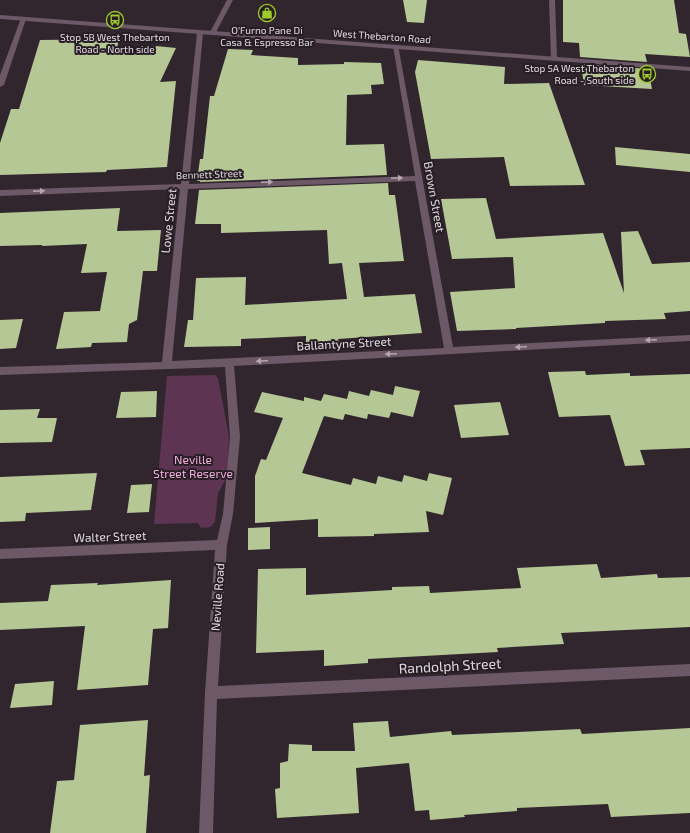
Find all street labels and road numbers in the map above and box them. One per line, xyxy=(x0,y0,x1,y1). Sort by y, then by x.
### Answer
street label: West Thebarton Road xyxy=(333,27,431,45)
street label: Brown Street xyxy=(422,160,448,234)
street label: Bennett Street xyxy=(176,167,242,181)
street label: Lowe Street xyxy=(158,187,178,254)
street label: Ballantyne Street xyxy=(296,334,392,352)
street label: Walter Street xyxy=(73,528,147,544)
street label: Neville Road xyxy=(208,562,226,631)
street label: Randolph Street xyxy=(398,654,502,677)

